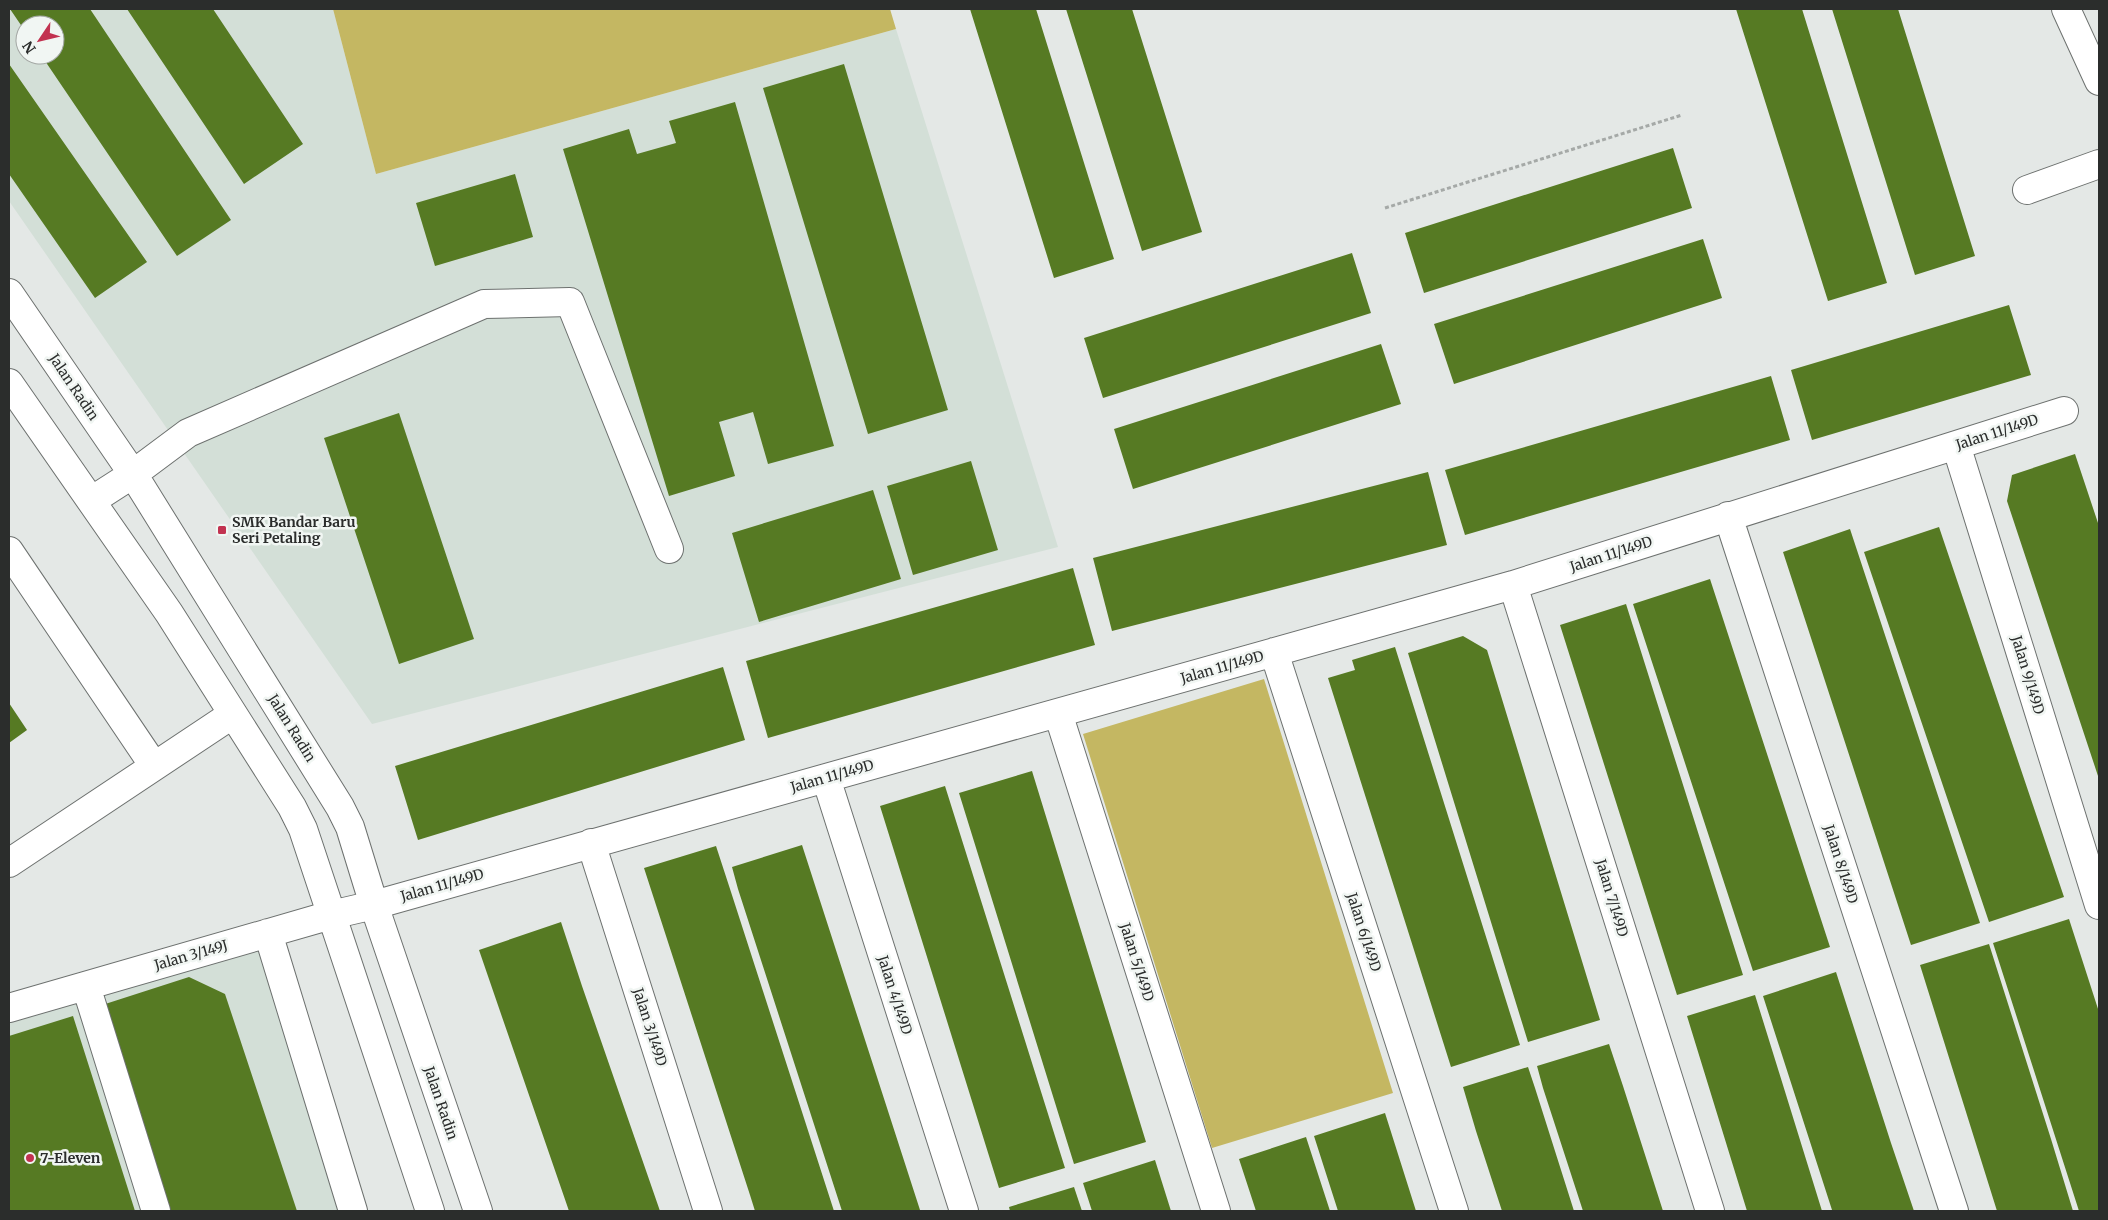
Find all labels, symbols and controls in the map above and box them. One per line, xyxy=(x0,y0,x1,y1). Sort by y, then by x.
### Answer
north arrow xyxy=(15,15,65,65)
text: N xyxy=(19,38,40,57)
street label: Jalan Radin xyxy=(45,349,103,424)
street label: Jalan 11/149D xyxy=(1952,410,2041,454)
place label: SMK Bandar Baru Seri Petaling xyxy=(232,513,356,547)
marker: SMK Bandar Baru Seri Petaling xyxy=(216,524,228,536)
street label: Jalan 11/149D xyxy=(1566,532,1655,576)
street label: Jalan 9/149D xyxy=(2007,633,2049,717)
street label: Jalan 11/149D xyxy=(1177,646,1266,688)
street label: Jalan Radin xyxy=(264,690,320,765)
street label: Jalan 11/149D xyxy=(787,755,876,797)
street label: Jalan 8/149D xyxy=(1820,821,1862,906)
street label: Jalan 7/149D xyxy=(1591,856,1632,939)
street label: Jalan 11/149D xyxy=(397,864,486,906)
street label: Jalan 6/149D xyxy=(1342,889,1385,974)
street label: Jalan 5/149D xyxy=(1116,920,1158,1004)
street label: Jalan 3/149J xyxy=(151,936,230,974)
street label: Jalan 4/149D xyxy=(873,952,916,1037)
street label: Jalan 3/149D xyxy=(629,985,671,1069)
street label: Jalan Radin xyxy=(420,1063,462,1142)
place label: 7-Eleven xyxy=(40,1149,101,1167)
marker: 7-Eleven xyxy=(24,1152,36,1164)

